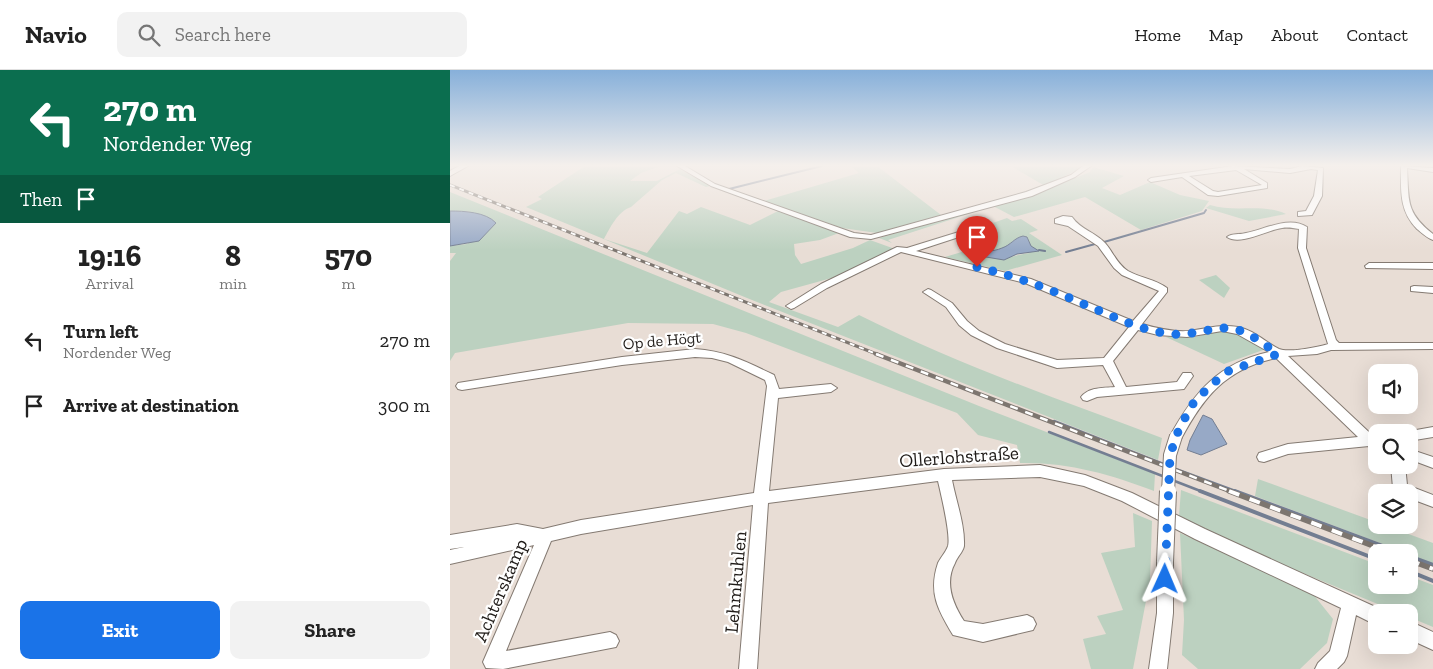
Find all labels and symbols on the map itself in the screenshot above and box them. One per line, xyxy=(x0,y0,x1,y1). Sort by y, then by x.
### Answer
pin xyxy=(956,216,998,267)
street label: Op de Högt xyxy=(622,328,702,353)
street label: Ollerlohstraße xyxy=(898,441,1020,472)
street label: Lehmkuhlen xyxy=(720,530,751,634)
street label: Achterskamp xyxy=(468,535,532,645)
position arrow xyxy=(1138,552,1190,604)

